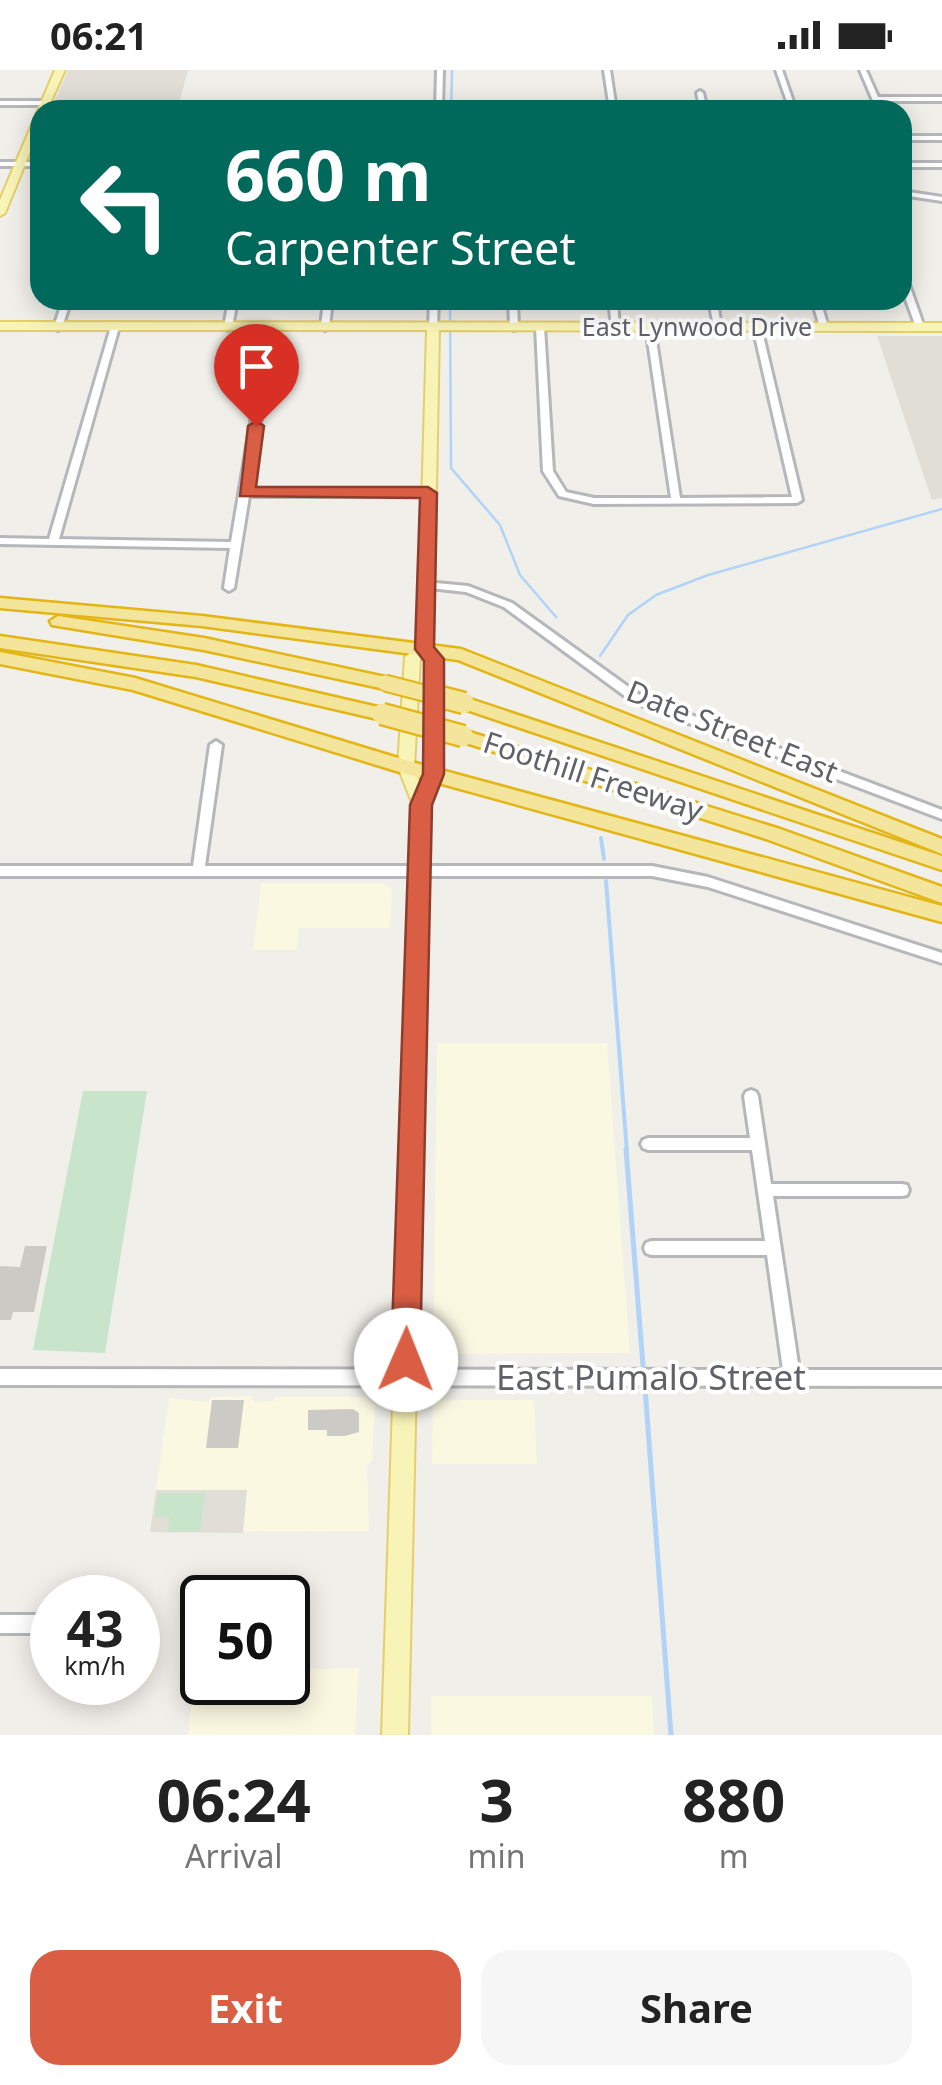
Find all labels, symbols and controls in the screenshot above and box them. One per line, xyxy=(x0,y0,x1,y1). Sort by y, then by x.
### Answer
text: 06:21 xyxy=(50,9,148,61)
text: 660 m xyxy=(225,126,432,222)
icon: left xyxy=(60,140,190,270)
text: Carpenter Street xyxy=(225,217,576,278)
street label: East Lynwood Drive xyxy=(582,309,812,343)
pin xyxy=(214,324,299,427)
icon: arrive xyxy=(229,339,284,394)
street label: Date Street East xyxy=(621,670,844,792)
street label: Foothill Freeway xyxy=(478,721,709,831)
position arrow xyxy=(354,1308,458,1412)
street label: East Pumalo Street xyxy=(496,1353,806,1400)
speed limit sign: 50 xyxy=(180,1575,310,1705)
text: 43 xyxy=(66,1594,124,1662)
text: km/h xyxy=(64,1648,126,1682)
text: 06:24 xyxy=(157,1758,311,1840)
text: 3 xyxy=(479,1758,514,1840)
text: 880 xyxy=(682,1758,785,1840)
text: Arrival xyxy=(185,1834,283,1877)
text: min xyxy=(468,1834,526,1877)
text: m xyxy=(719,1834,749,1877)
button: Exit xyxy=(30,1950,461,2065)
button: Share xyxy=(481,1950,912,2065)

